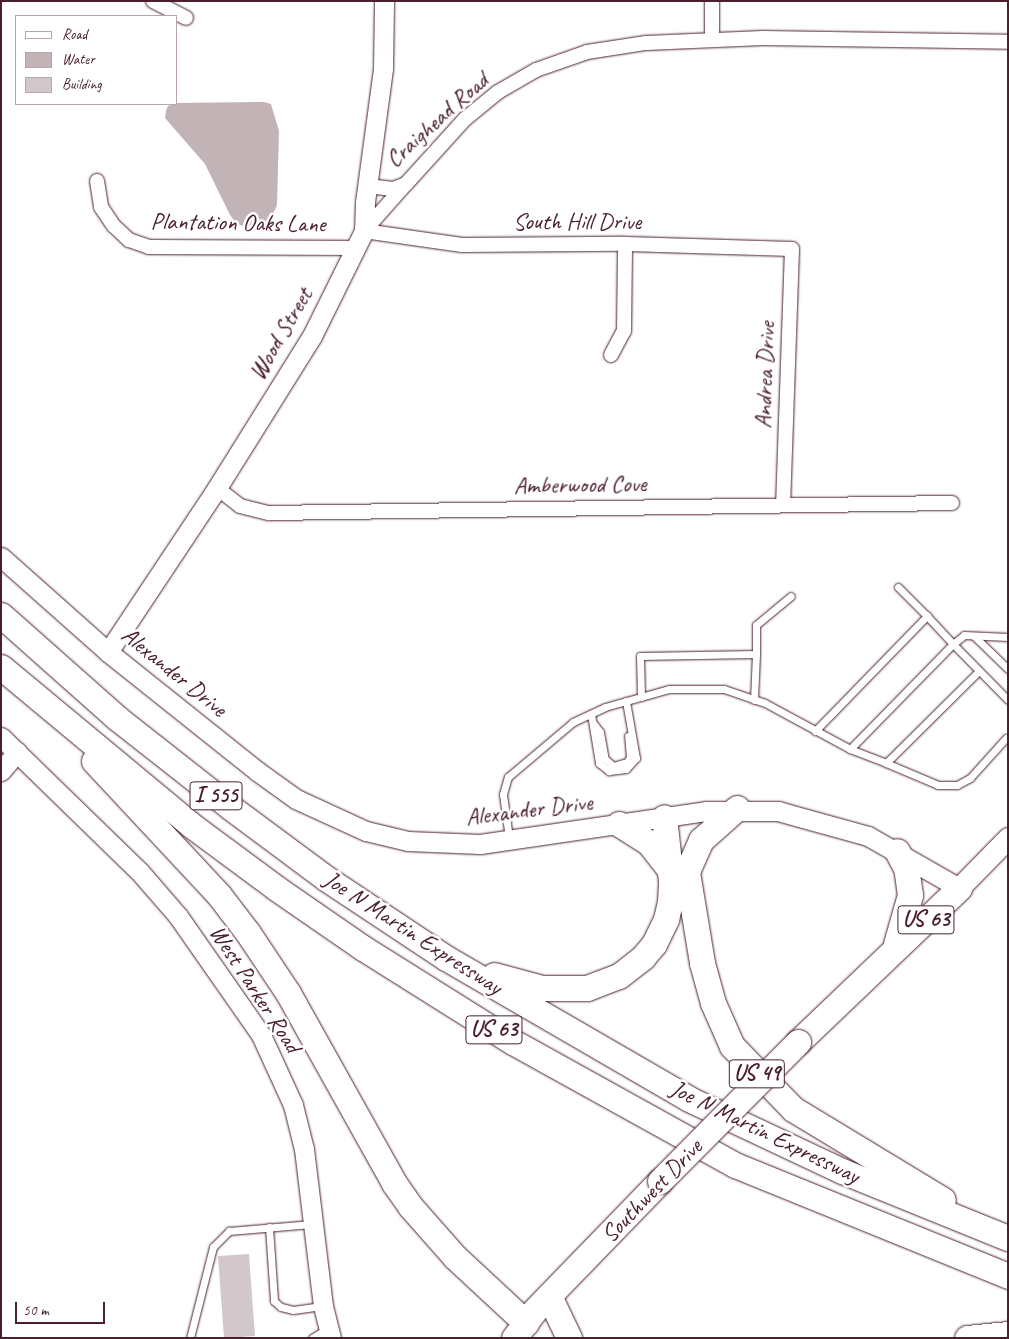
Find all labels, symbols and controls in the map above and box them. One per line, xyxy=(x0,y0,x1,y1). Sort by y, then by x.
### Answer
legend xyxy=(15,15,178,105)
text: Road xyxy=(62,25,87,44)
text: Water xyxy=(62,50,95,69)
street label: Craighead Road xyxy=(380,66,494,174)
text: Building xyxy=(62,75,101,94)
street label: Plantation Oaks Lane xyxy=(150,207,326,239)
street label: South Hill Drive xyxy=(513,208,641,236)
street label: Wood Street xyxy=(243,283,319,385)
street label: Andrea Drive xyxy=(749,321,781,429)
street label: Amberwood Cove xyxy=(513,469,647,501)
street label: Alexander Drive xyxy=(115,621,233,723)
road number: I 555 xyxy=(188,776,244,816)
street label: Alexander Drive xyxy=(464,788,594,832)
street label: Joe N Martin Expressway xyxy=(318,864,508,1002)
road number: US 63 xyxy=(897,900,955,940)
street label: West Parker Road xyxy=(203,919,307,1059)
road number: US 63 xyxy=(465,1010,523,1050)
road number: US 49 xyxy=(728,1054,786,1094)
street label: Joe N Martin Expressway xyxy=(665,1073,865,1191)
street label: Southwest Drive xyxy=(595,1133,709,1249)
scale bar xyxy=(18,1292,108,1324)
text: 50 m xyxy=(23,1301,49,1320)

